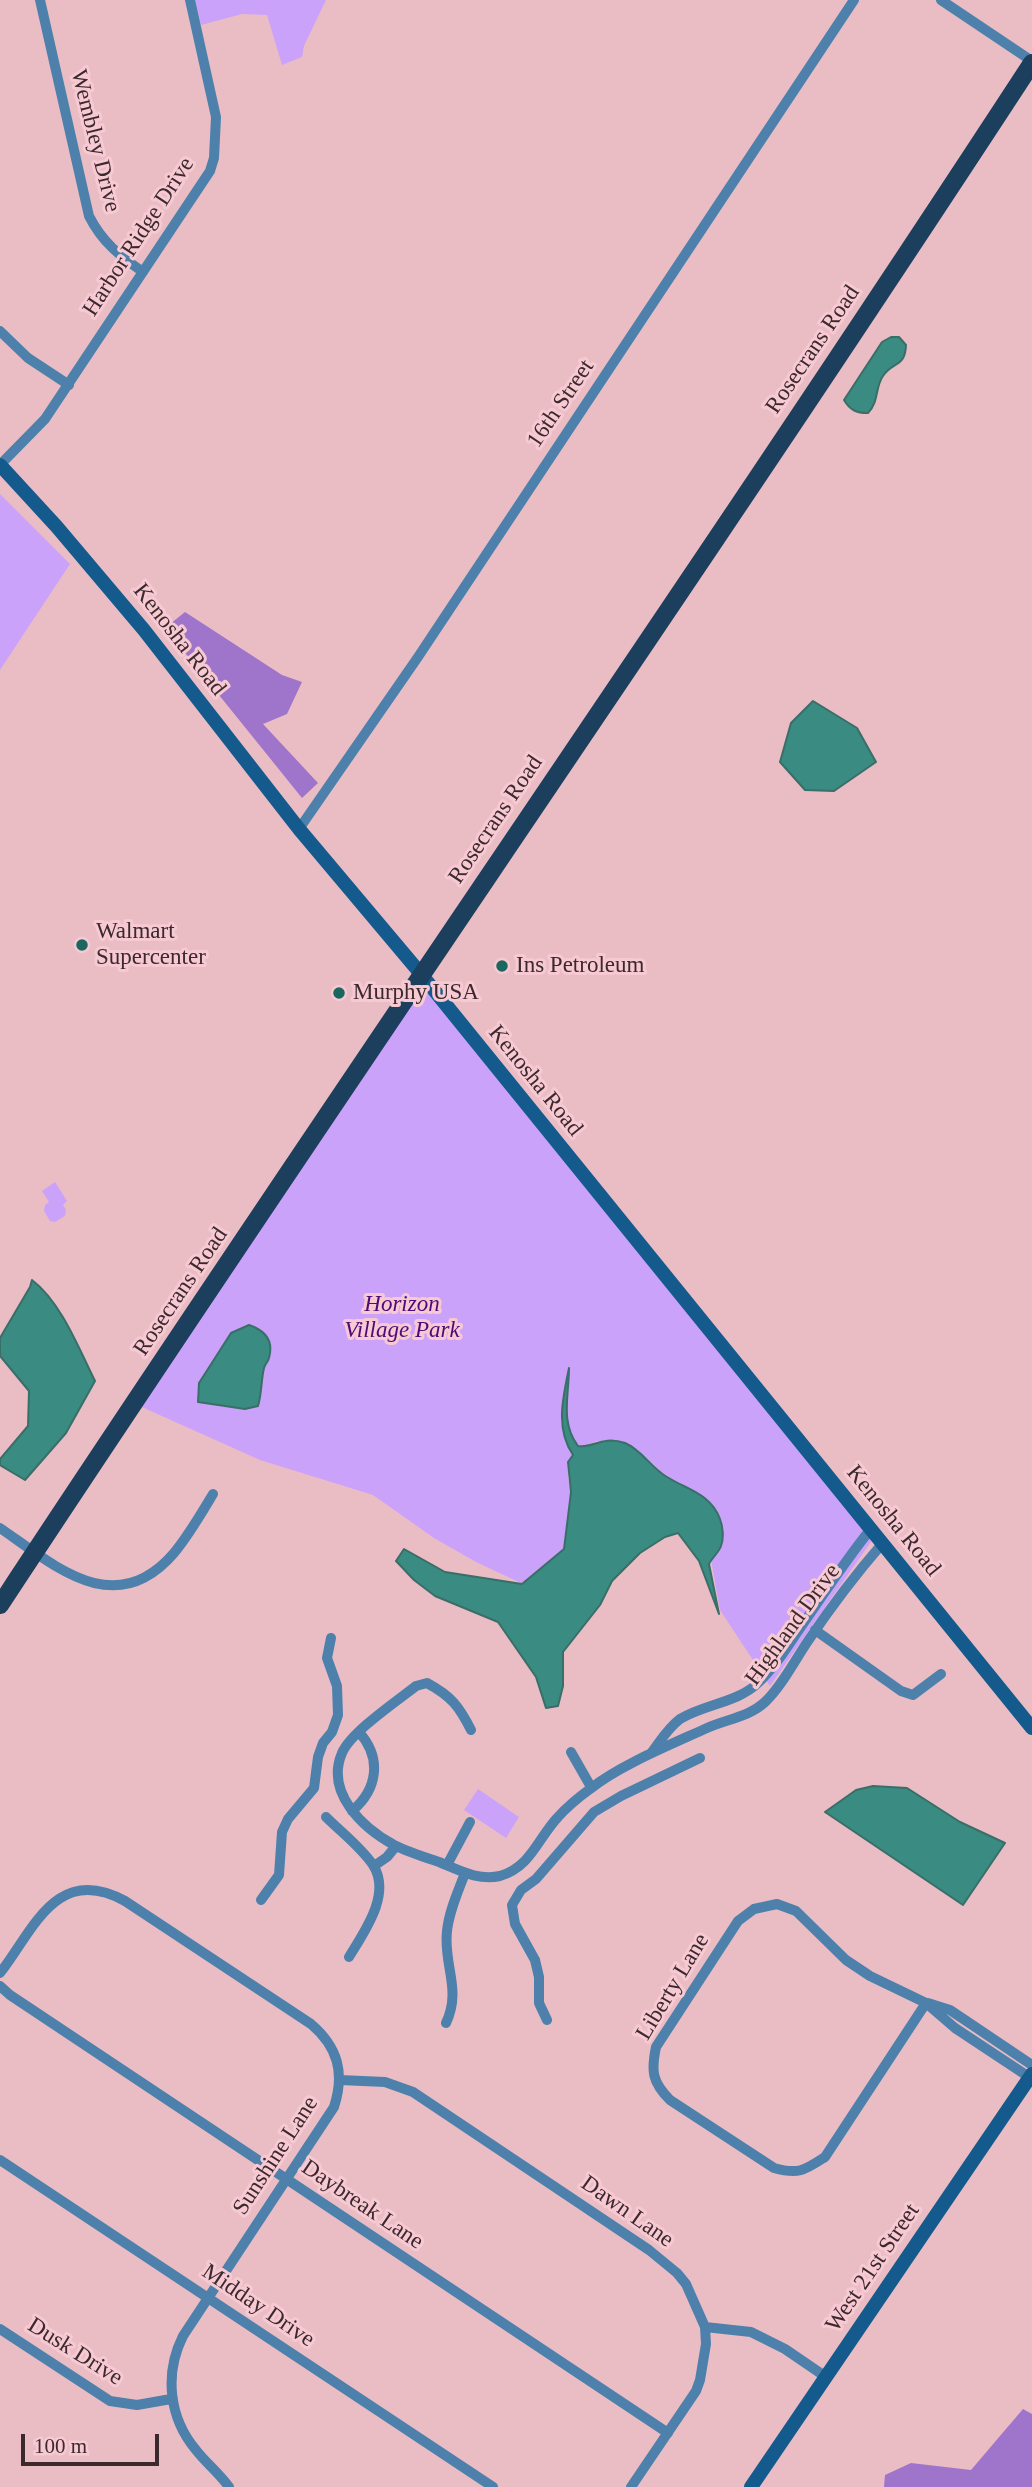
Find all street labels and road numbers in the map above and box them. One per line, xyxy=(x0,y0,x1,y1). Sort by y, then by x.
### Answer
street label: Wembley Drive xyxy=(64,67,126,215)
street label: Harbor Ridge Drive xyxy=(77,152,201,322)
street label: Rosecrans Road xyxy=(760,281,866,419)
street label: 16th Street xyxy=(522,355,600,453)
street label: Kenosha Road xyxy=(127,578,231,702)
street label: Rosecrans Road xyxy=(443,751,549,889)
street label: Kenosha Road xyxy=(482,1020,588,1142)
street label: Rosecrans Road xyxy=(128,1223,234,1361)
street label: Kenosha Road xyxy=(840,1460,946,1582)
street label: Highland Drive xyxy=(740,1559,846,1691)
street label: Liberty Lane xyxy=(630,1929,716,2045)
street label: Sunshine Lane xyxy=(227,2091,325,2221)
street label: Daybreak Lane xyxy=(296,2154,428,2256)
street label: Dawn Lane xyxy=(575,2170,679,2254)
street label: West 21st Street xyxy=(820,2199,926,2337)
street label: Midday Drive xyxy=(197,2258,319,2354)
street label: Dusk Drive xyxy=(22,2312,128,2392)

